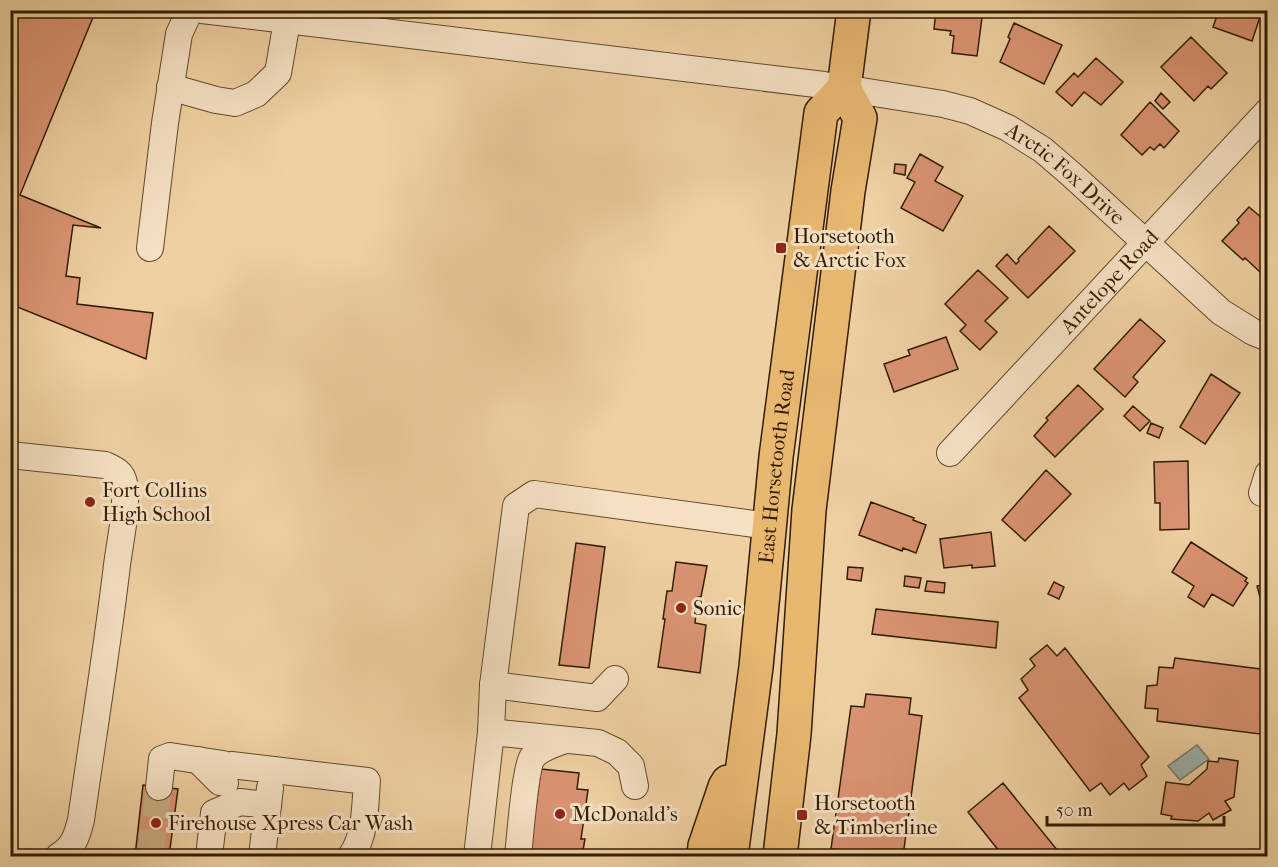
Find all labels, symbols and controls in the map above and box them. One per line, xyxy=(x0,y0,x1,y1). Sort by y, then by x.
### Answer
street label: Arctic Fox Drive xyxy=(1001,117,1130,230)
place label: Horsetooth & Arctic Fox xyxy=(793,224,906,272)
street label: Antelope Road xyxy=(1055,224,1164,339)
marker: Horsetooth & Arctic Fox xyxy=(774,241,788,255)
street label: East Horsetooth Road xyxy=(754,367,799,565)
place label: Fort Collins High School xyxy=(102,478,211,526)
marker: Fort Collins High School xyxy=(83,495,97,509)
place label: Sonic xyxy=(693,596,742,620)
marker: Sonic xyxy=(674,601,688,615)
scale bar xyxy=(1047,789,1224,827)
place label: Horsetooth & Timberline xyxy=(814,791,938,839)
text: 50 m xyxy=(1056,800,1093,821)
place label: McDonald's xyxy=(572,802,678,826)
marker: McDonald's xyxy=(553,807,567,821)
marker: Horsetooth & Timberline xyxy=(795,808,809,822)
place label: Firehouse Xpress Car Wash xyxy=(168,811,414,835)
marker: Firehouse Xpress Car Wash xyxy=(149,816,163,830)

